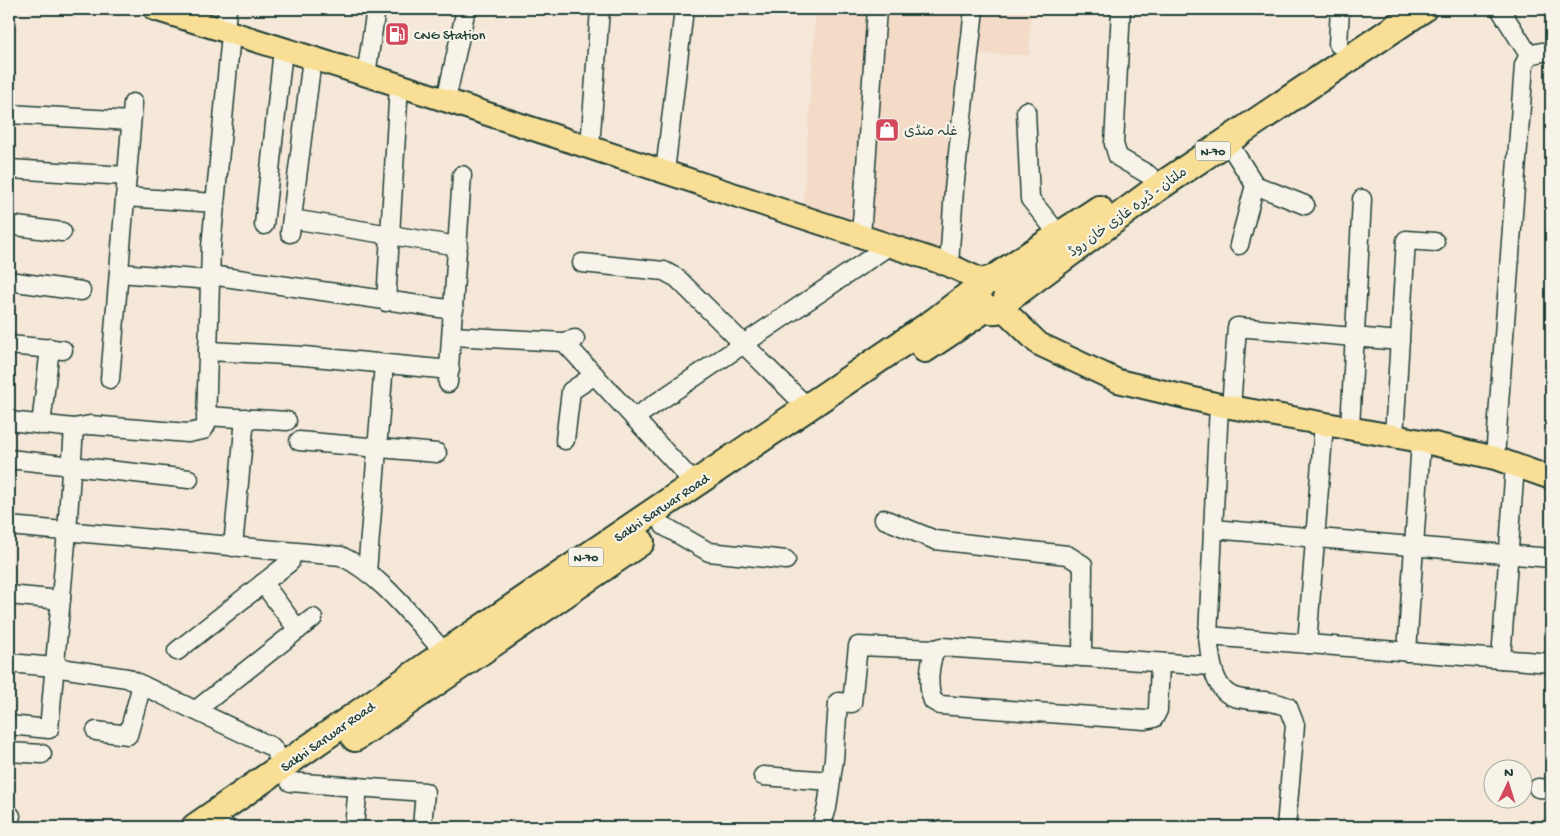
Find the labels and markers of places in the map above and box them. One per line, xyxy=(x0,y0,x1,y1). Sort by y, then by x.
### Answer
fuel station icon: CNG Station xyxy=(384,21,410,47)
place label: CNG Station xyxy=(414,28,486,45)
shop icon: غلہ منڈی xyxy=(874,117,900,143)
place label: غلہ منڈی xyxy=(904,124,958,141)

